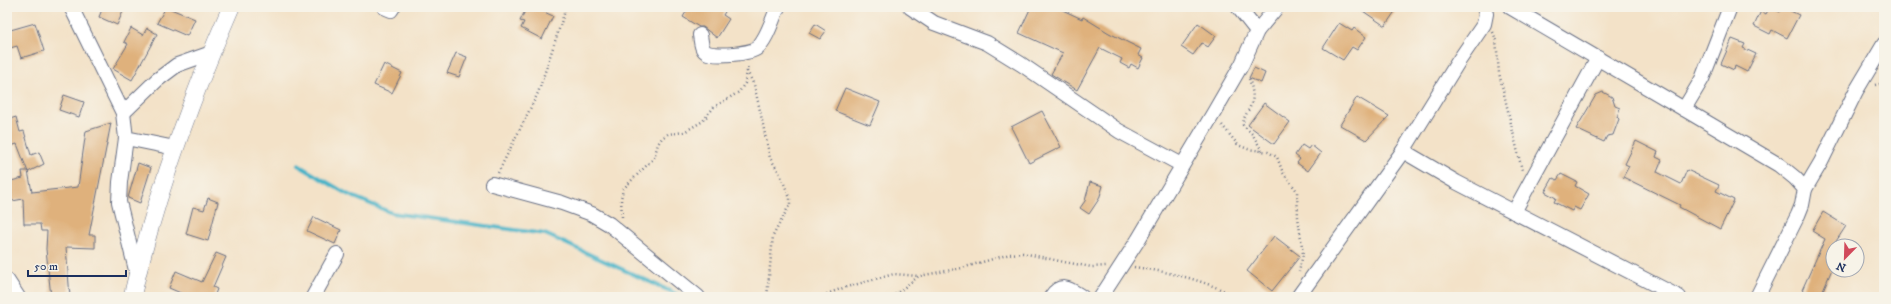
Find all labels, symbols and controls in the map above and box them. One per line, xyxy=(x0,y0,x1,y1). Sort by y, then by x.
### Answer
north arrow xyxy=(1825,238,1865,278)
scale bar xyxy=(28,252,126,278)
text: N xyxy=(1835,258,1848,274)
text: 50 m xyxy=(34,259,58,274)

